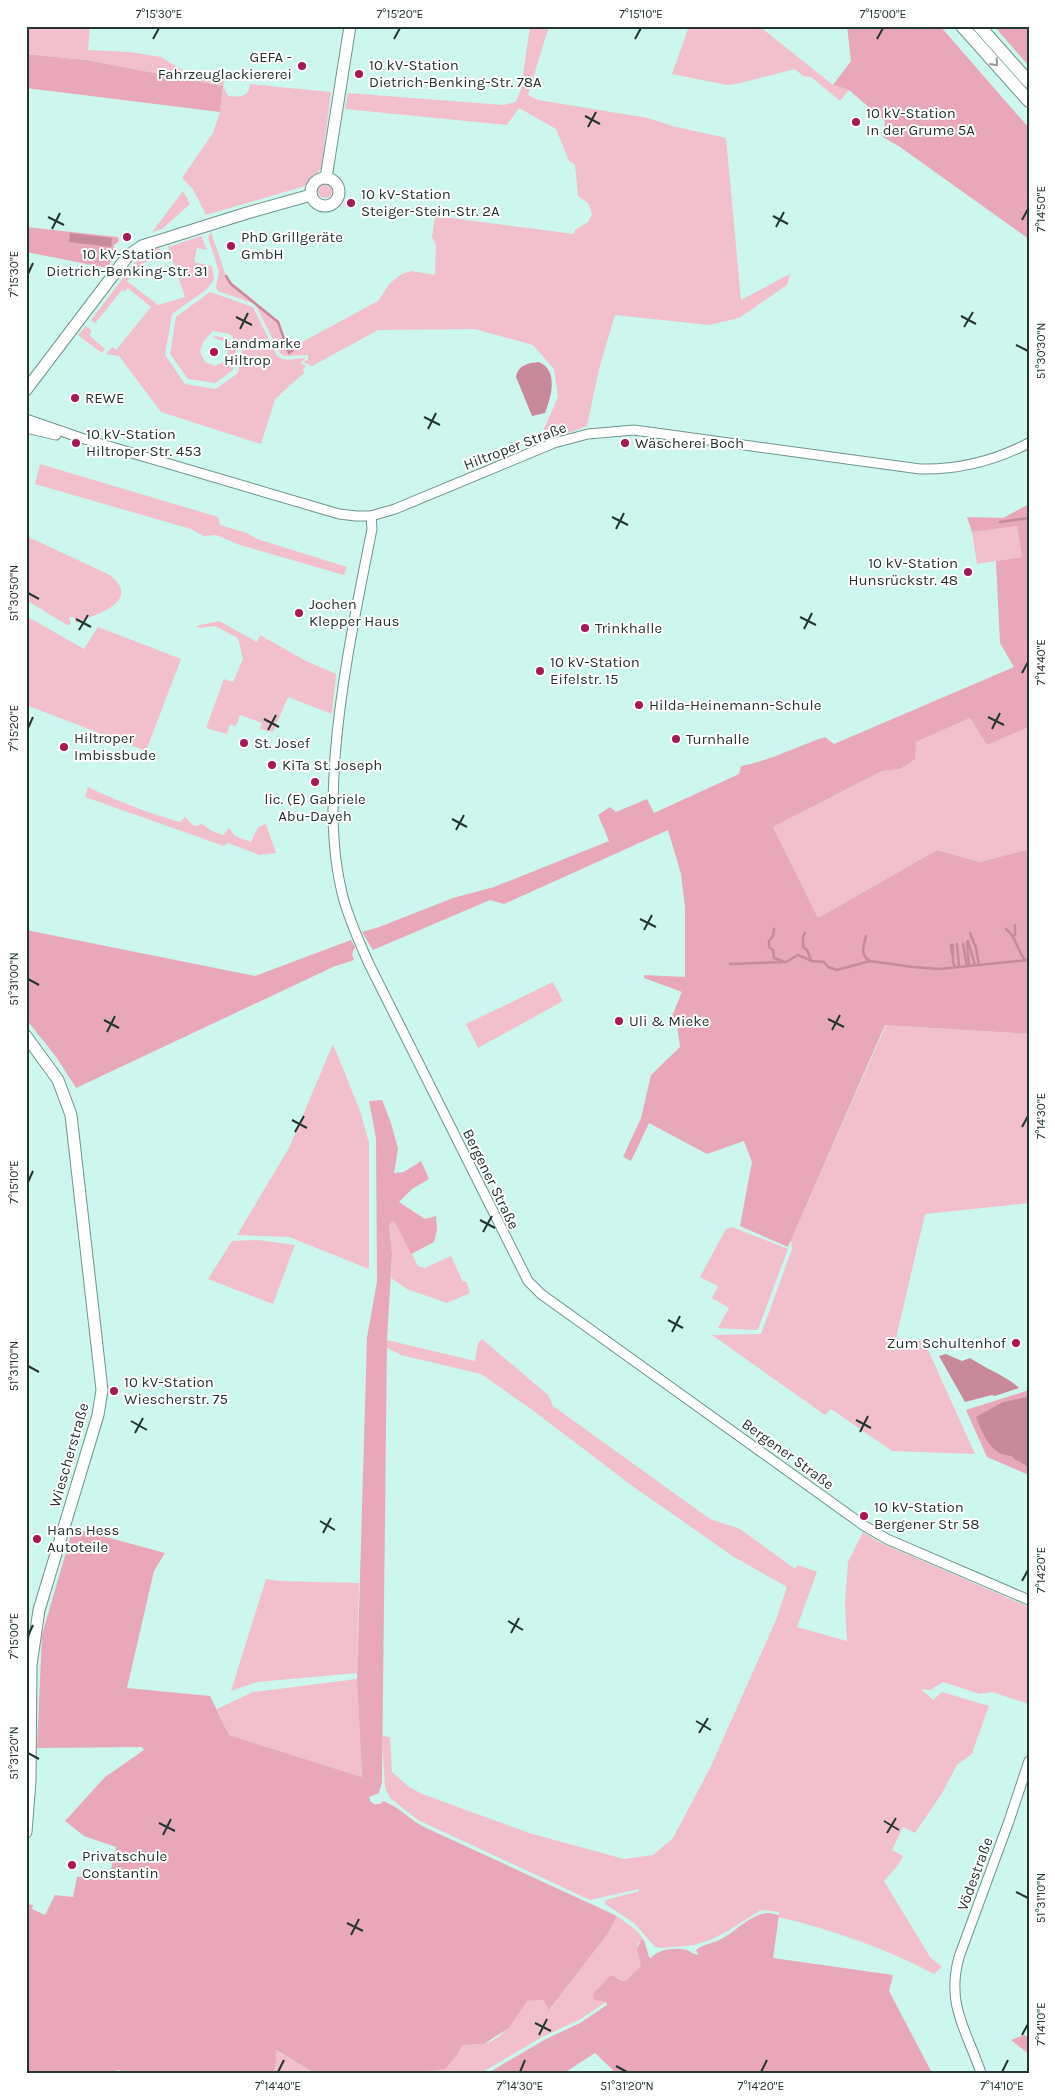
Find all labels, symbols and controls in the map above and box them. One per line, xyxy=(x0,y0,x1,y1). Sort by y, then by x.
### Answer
text: 7°15'30"E xyxy=(136,7,182,21)
text: 7°15'20"E xyxy=(377,7,423,21)
text: 7°15'10"E xyxy=(619,7,663,21)
text: 7°15'00"E xyxy=(860,7,906,21)
place label: GEFA - Fahrzeuglackiererei xyxy=(158,48,292,83)
place label: 10 kV-Station Dietrich-Benking-Str. 78A xyxy=(369,56,542,91)
one-way arrow xyxy=(989,57,998,66)
marker: GEFA - Fahrzeuglackiererei xyxy=(296,60,308,72)
marker: 10 kV-Station Dietrich-Benking-Str. 78A xyxy=(353,68,365,80)
place label: 10 kV-Station In der Grume 5A xyxy=(866,104,975,139)
marker: 10 kV-Station In der Grume 5A xyxy=(850,116,862,128)
place label: 10 kV-Station Steiger-Stein-Str. 2A xyxy=(361,185,500,220)
text: 7°14'50"E xyxy=(1034,186,1048,232)
marker: 10 kV-Station Steiger-Stein-Str. 2A xyxy=(345,197,357,209)
place label: PhD Grillgeräte GmbH xyxy=(241,228,343,263)
marker: 10 kV-Station Dietrich-Benking-Str. 31 xyxy=(121,231,133,243)
marker: PhD Grillgeräte GmbH xyxy=(225,240,237,252)
place label: 10 kV-Station Dietrich-Benking-Str. 31 xyxy=(46,245,208,280)
text: 7°15'30"E xyxy=(7,251,21,297)
text: 51°30'30"N xyxy=(1034,323,1048,379)
place label: Landmarke Hiltrop xyxy=(224,334,301,369)
marker: Landmarke Hiltrop xyxy=(208,346,220,358)
place label: REWE xyxy=(85,389,124,407)
marker: REWE xyxy=(69,392,81,404)
street label: Hiltroper Straße xyxy=(461,418,569,474)
place label: 10 kV-Station Hiltroper Str. 453 xyxy=(86,425,201,460)
place label: Wäscherei Boch xyxy=(635,434,744,452)
marker: 10 kV-Station Hiltroper Str. 453 xyxy=(70,437,82,449)
marker: Wäscherei Boch xyxy=(619,437,631,449)
place label: 10 kV-Station Hunsrückstr. 48 xyxy=(848,554,958,589)
text: 51°30'50"N xyxy=(7,565,21,621)
marker: 10 kV-Station Hunsrückstr. 48 xyxy=(962,566,974,578)
place label: Jochen Klepper Haus xyxy=(309,595,400,630)
marker: Jochen Klepper Haus xyxy=(293,607,305,619)
place label: Trinkhalle xyxy=(595,619,662,637)
marker: Trinkhalle xyxy=(579,622,591,634)
text: 7°14'40"E xyxy=(1034,639,1048,685)
place label: 10 kV-Station Eifelstr. 15 xyxy=(550,653,640,688)
marker: 10 kV-Station Eifelstr. 15 xyxy=(534,665,546,677)
place label: Hilda-Heinemann-Schule xyxy=(649,696,821,714)
marker: Hilda-Heinemann-Schule xyxy=(633,699,645,711)
text: 7°15'20"E xyxy=(7,705,21,751)
place label: Hiltroper Imbissbude xyxy=(74,729,156,764)
place label: Turnhalle xyxy=(686,730,749,748)
marker: Turnhalle xyxy=(670,733,682,745)
place label: St. Josef xyxy=(254,734,311,752)
marker: St. Josef xyxy=(238,737,250,749)
marker: Hiltroper Imbissbude xyxy=(58,741,70,753)
place label: KiTa St. Joseph xyxy=(282,756,382,774)
marker: KiTa St. Joseph xyxy=(266,759,278,771)
marker: lic. (E) Gabriele Abu-Dayeh xyxy=(309,776,321,788)
place label: lic. (E) Gabriele Abu-Dayeh xyxy=(264,790,366,825)
text: 51°31'00"N xyxy=(7,952,21,1006)
place label: Uli & Mieke xyxy=(629,1012,709,1030)
marker: Uli & Mieke xyxy=(613,1015,625,1027)
text: 7°14'30"E xyxy=(1034,1093,1048,1139)
street label: Bergener Straße xyxy=(459,1126,523,1232)
text: 7°15'10"E xyxy=(7,1160,21,1204)
place label: Zum Schultenhof xyxy=(887,1334,1007,1352)
marker: Zum Schultenhof xyxy=(1010,1337,1022,1349)
text: 51°31'10"N xyxy=(7,1341,21,1391)
place label: 10 kV-Station Wiescherstr. 75 xyxy=(124,1373,228,1408)
marker: 10 kV-Station Wiescherstr. 75 xyxy=(108,1385,120,1397)
street label: Wiescherstraße xyxy=(46,1401,92,1509)
street label: Bergener Straße xyxy=(738,1415,838,1493)
place label: 10 kV-Station Bergener Str 58 xyxy=(874,1498,980,1533)
marker: 10 kV-Station Bergener Str 58 xyxy=(858,1510,870,1522)
place label: Hans Hess Autoteile xyxy=(47,1521,119,1556)
marker: Hans Hess Autoteile xyxy=(31,1533,43,1545)
text: 7°14'20"E xyxy=(1034,1547,1048,1593)
text: 7°15'00"E xyxy=(7,1613,21,1659)
text: 51°31'20"N xyxy=(7,1726,21,1780)
street label: Vödestraße xyxy=(953,1835,997,1913)
place label: Privatschule Constantin xyxy=(82,1847,167,1882)
marker: Privatschule Constantin xyxy=(66,1859,78,1871)
text: 51°31'10"N xyxy=(1034,1873,1048,1923)
text: 7°14'10"E xyxy=(1034,2002,1048,2046)
text: 7°14'40"E xyxy=(255,2079,301,2093)
text: 7°14'30"E xyxy=(497,2079,543,2093)
text: 51°31'20"N xyxy=(600,2079,654,2093)
text: 7°14'20"E xyxy=(738,2079,784,2093)
text: 7°14'10"E xyxy=(980,2079,1024,2093)

